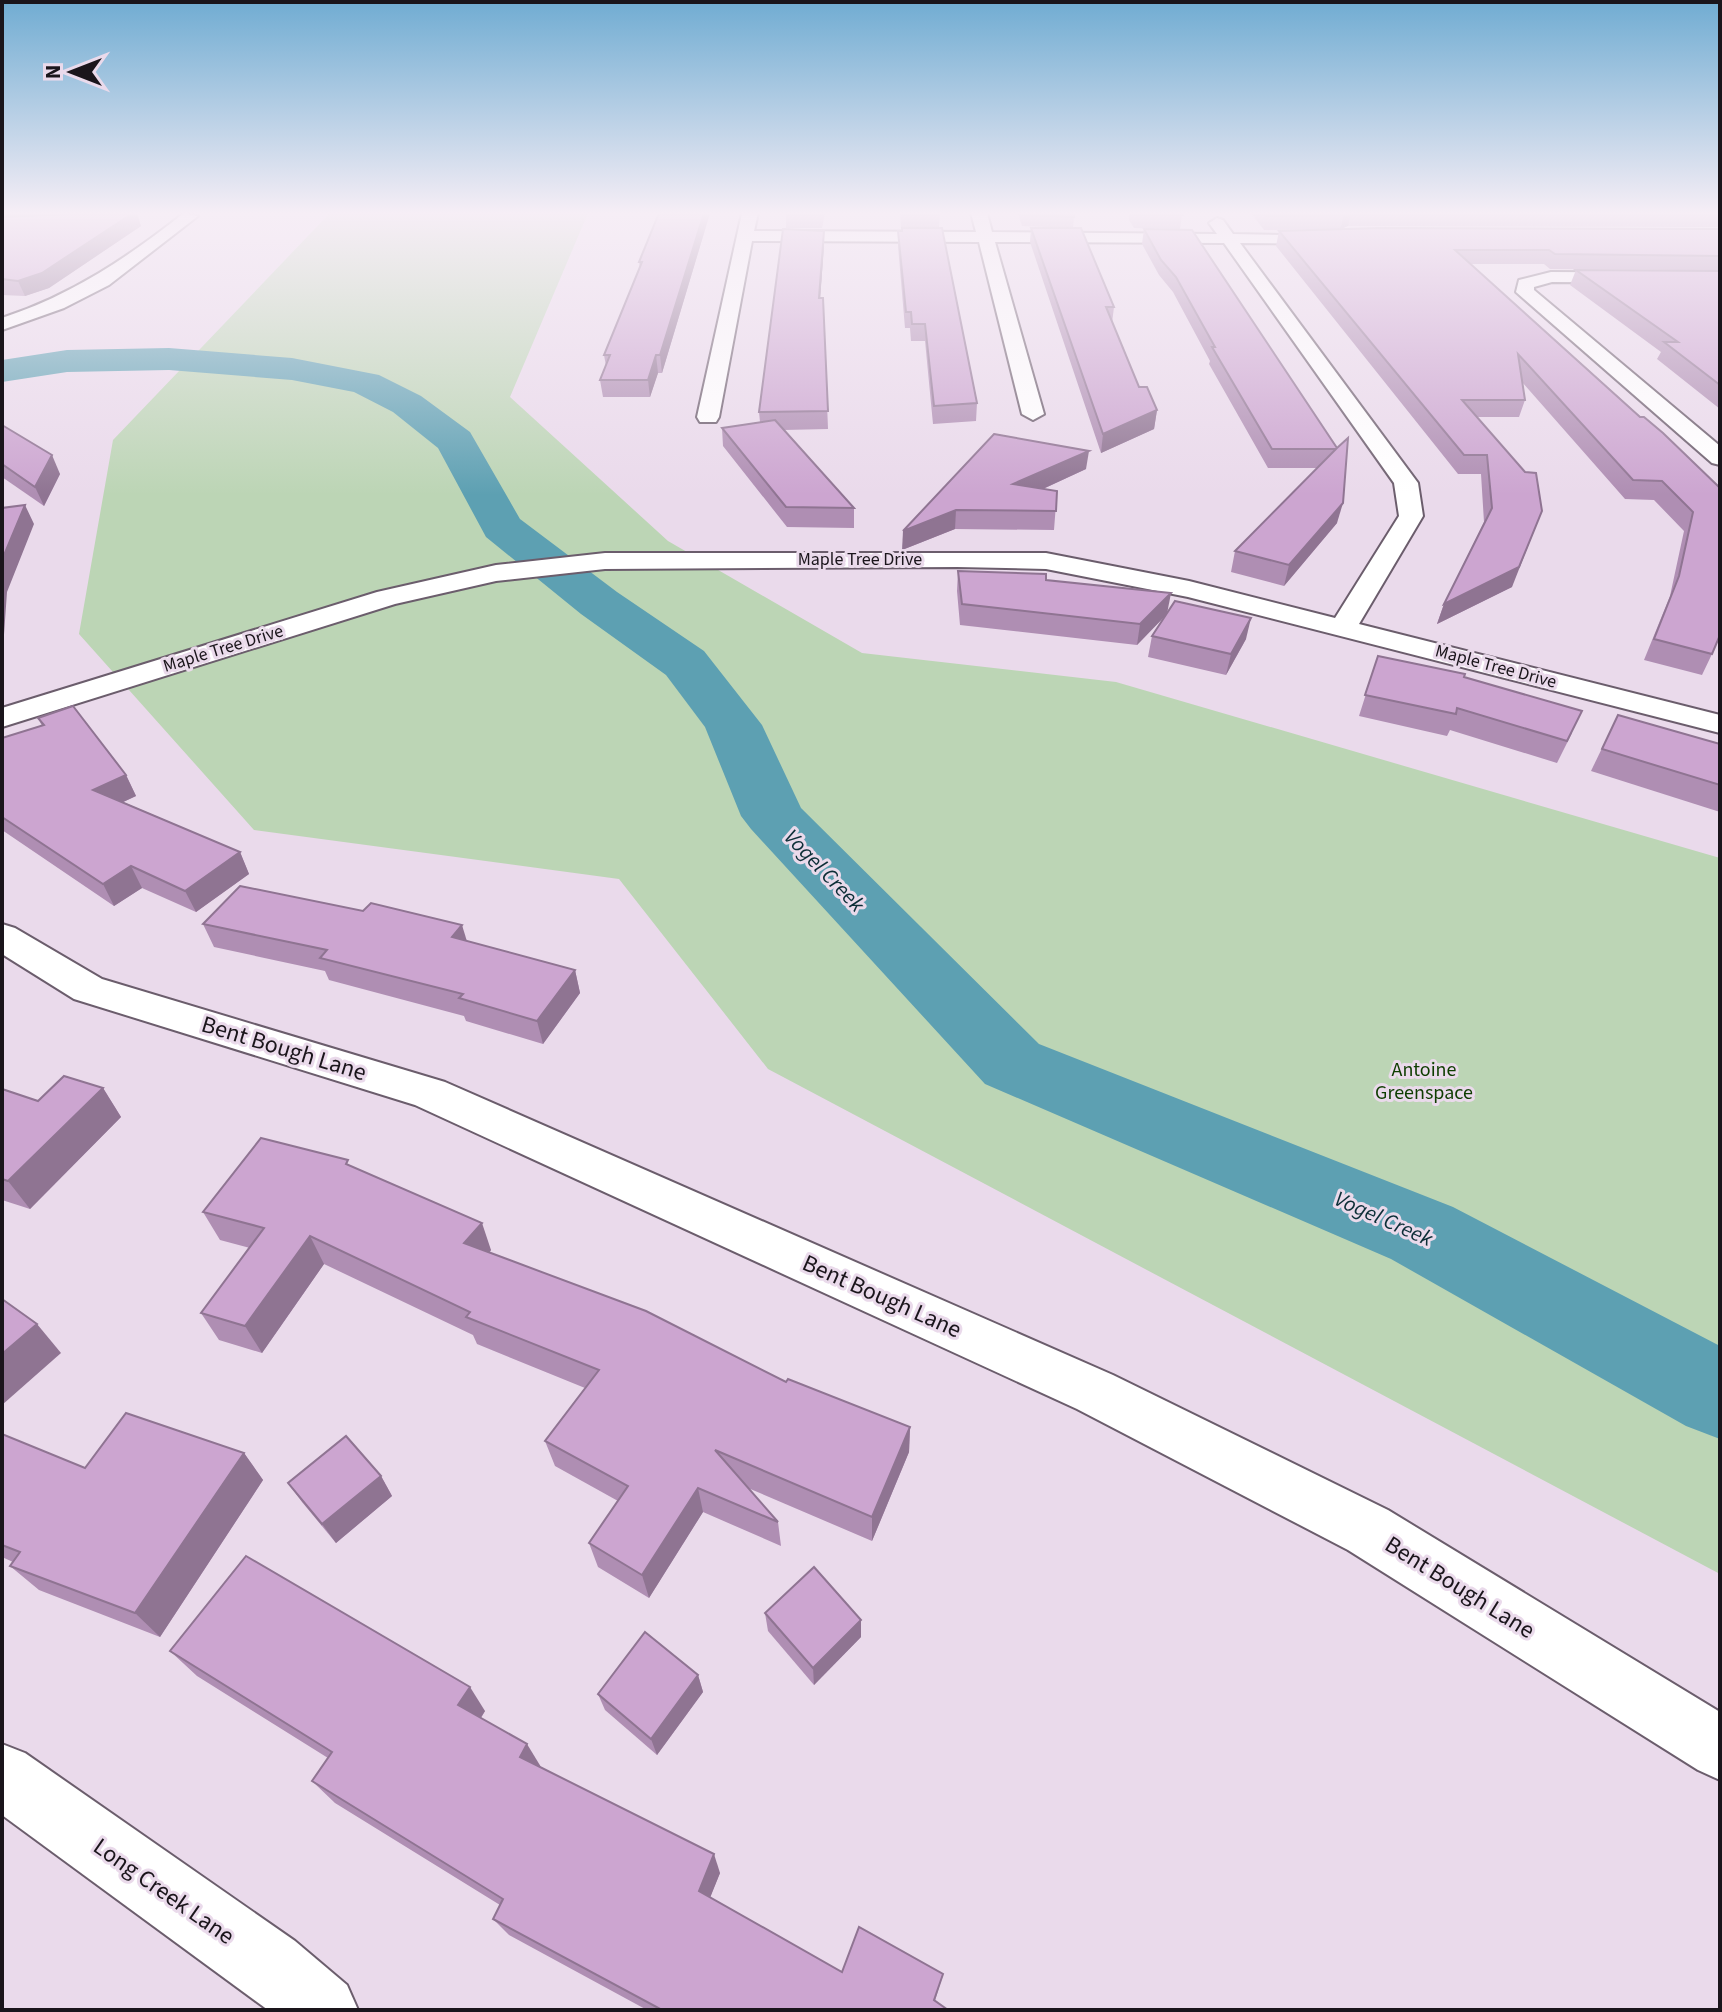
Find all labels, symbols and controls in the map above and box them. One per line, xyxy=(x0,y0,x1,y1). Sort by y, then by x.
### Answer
north arrow xyxy=(32,32,112,112)
text: N xyxy=(37,65,69,79)
street label: Maple Tree Drive xyxy=(798,547,922,572)
street label: Maple Tree Drive xyxy=(160,618,286,679)
street label: Maple Tree Drive xyxy=(1432,638,1559,695)
water label: Vogel Creek xyxy=(776,822,873,920)
street label: Bent Bough Lane xyxy=(197,1007,371,1090)
park label: Antoine Greenspace xyxy=(1375,1056,1473,1107)
water label: Vogel Creek xyxy=(1329,1183,1438,1255)
street label: Bent Bough Lane xyxy=(797,1246,967,1347)
street label: Bent Bough Lane xyxy=(1378,1527,1542,1648)
street label: Long Creek Lane xyxy=(86,1830,242,1953)

